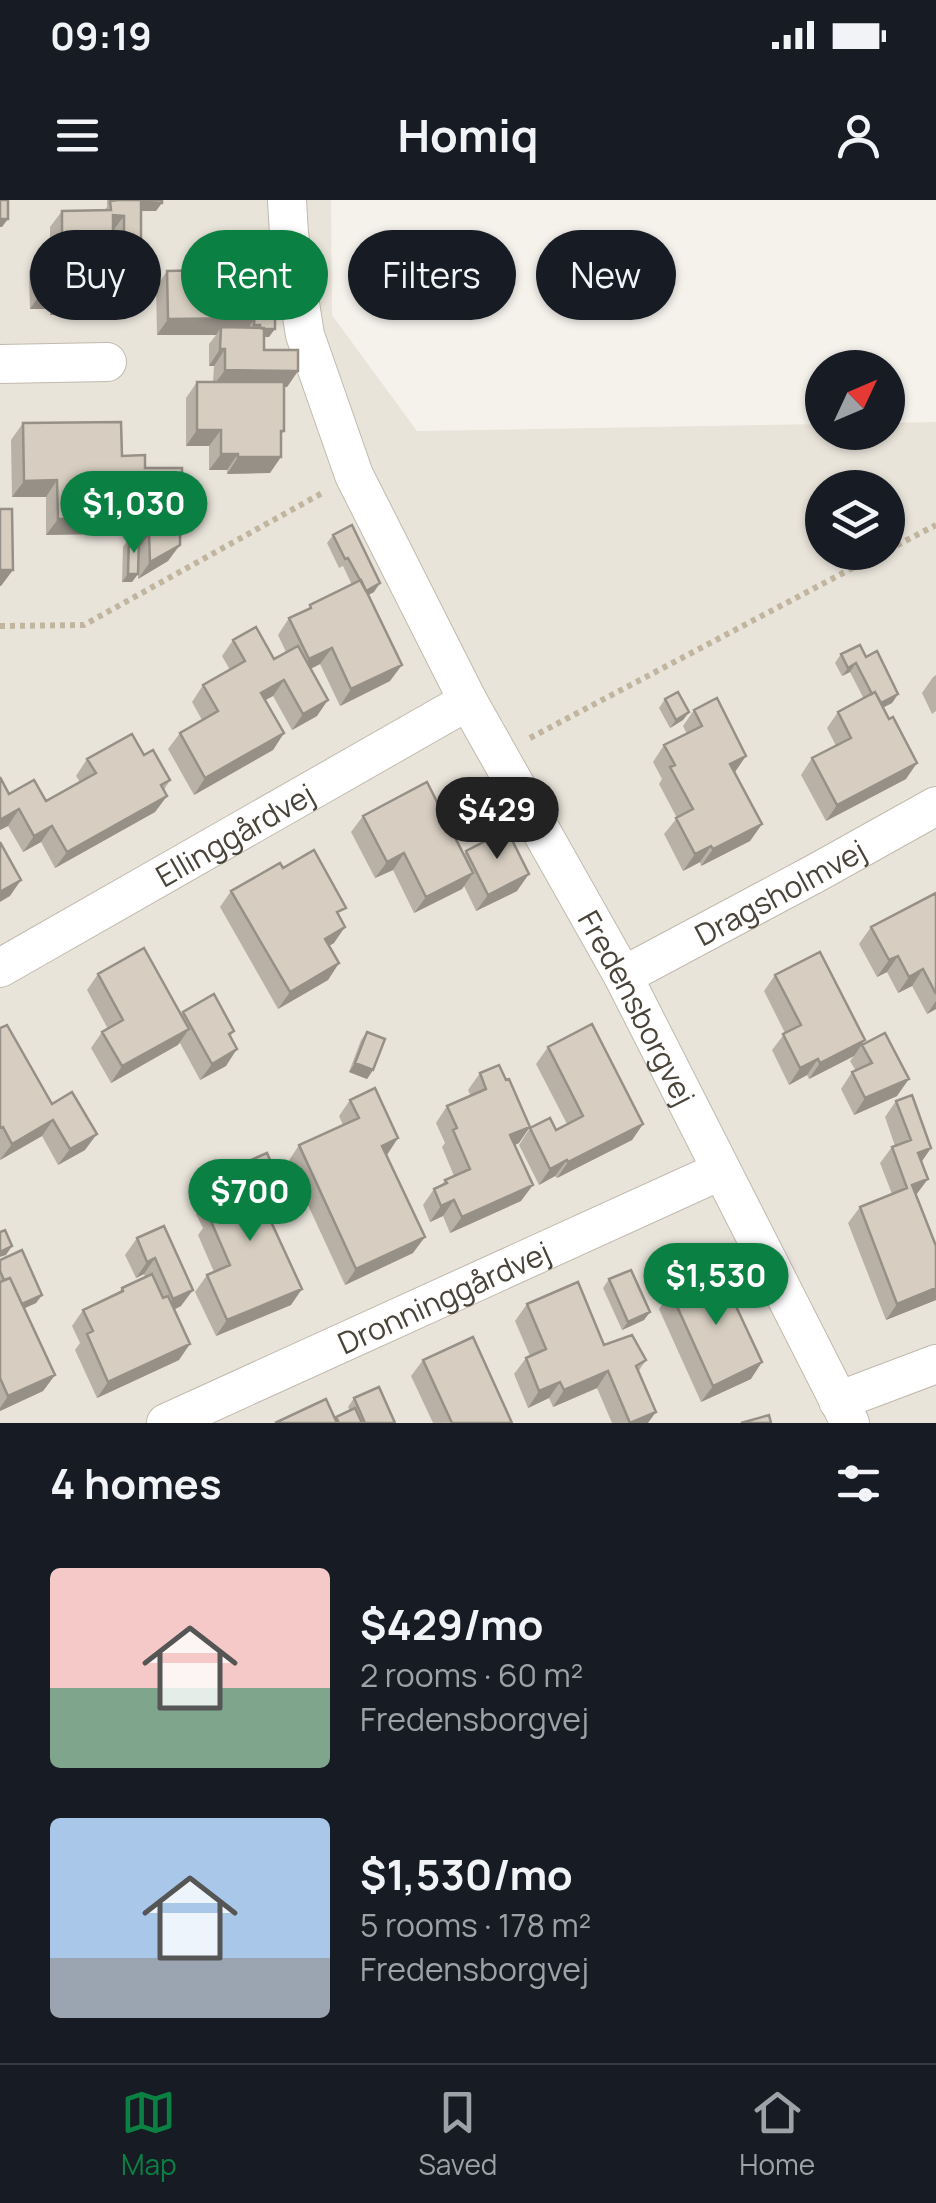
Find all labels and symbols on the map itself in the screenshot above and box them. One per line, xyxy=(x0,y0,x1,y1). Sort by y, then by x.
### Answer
north arrow xyxy=(805,350,905,450)
pin: $1,030 xyxy=(53,471,215,556)
street label: Ellinggårdvej xyxy=(148,773,321,896)
pin: $429 xyxy=(438,777,556,862)
street label: Dragsholmvej xyxy=(687,829,873,955)
street label: Fredensborgvej xyxy=(569,902,706,1112)
pin: $700 xyxy=(191,1159,309,1244)
street label: Dronninggårdvej xyxy=(331,1231,556,1363)
pin: $1,530 xyxy=(635,1243,797,1328)

